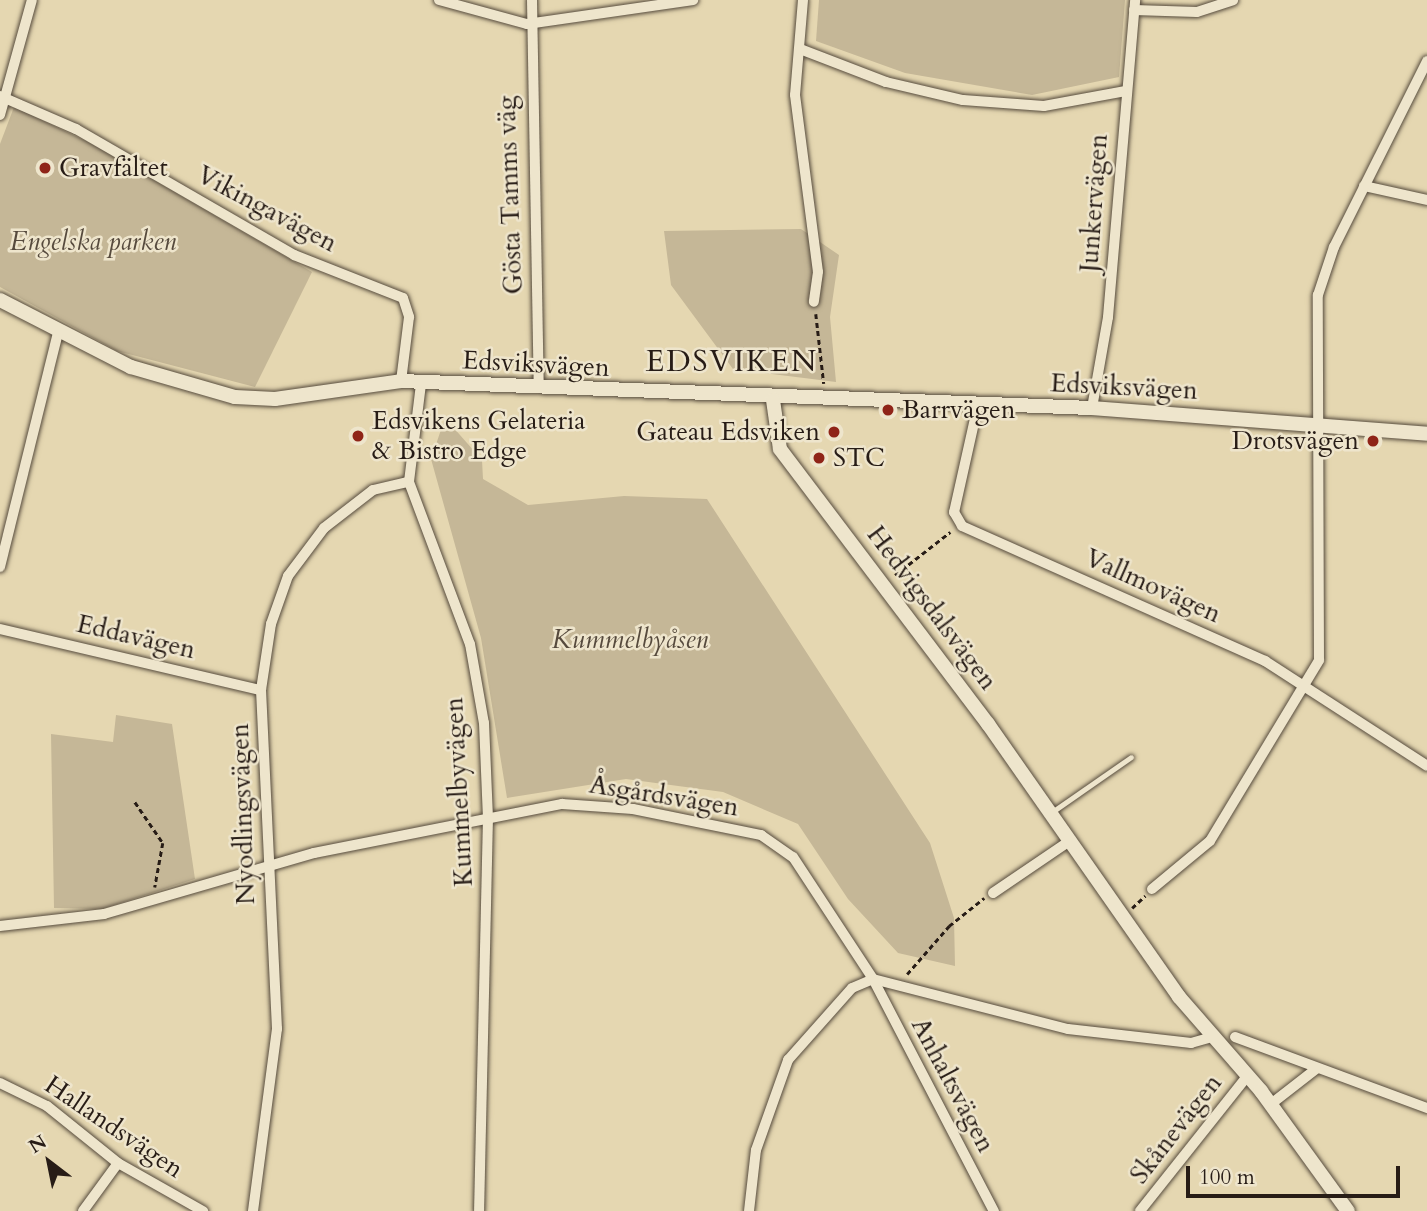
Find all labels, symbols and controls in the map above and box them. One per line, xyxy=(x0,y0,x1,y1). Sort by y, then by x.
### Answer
street label: Gösta Tamms väg xyxy=(491,95,529,295)
street label: Junkervägen xyxy=(1074,133,1114,273)
place label: Gravfältet xyxy=(59,152,168,184)
street label: Vikingavägen xyxy=(192,159,342,259)
marker: Gravfältet xyxy=(37,160,53,176)
park label: Engelska parken xyxy=(10,226,176,258)
district label: EDSVIKEN xyxy=(647,344,817,380)
street label: Edsviksvägen xyxy=(462,345,610,383)
street label: Edsviksvägen xyxy=(1050,368,1198,406)
place label: Barrvägen xyxy=(902,394,1016,426)
marker: Barrvägen xyxy=(880,402,896,418)
place label: Edsvikens Gelateria & Bistro Edge xyxy=(372,405,586,466)
place label: Gateau Edsviken xyxy=(636,416,820,448)
marker: Gateau Edsviken xyxy=(826,424,842,440)
place label: Drotsvägen xyxy=(1232,425,1359,457)
marker: Edsvikens Gelateria & Bistro Edge xyxy=(350,428,366,444)
marker: Drotsvägen xyxy=(1365,433,1381,449)
place label: STC xyxy=(833,442,885,474)
marker: STC xyxy=(811,450,827,466)
street label: Hedvigsdalsvägen xyxy=(860,520,1004,696)
street label: Vallmovägen xyxy=(1080,542,1226,630)
street label: Eddavägen xyxy=(74,608,198,666)
park label: Kummelbyåsen xyxy=(552,624,708,656)
street label: Kummelbyvägen xyxy=(438,697,480,887)
street label: Nyodlingsvägen xyxy=(224,723,262,905)
street label: Åsgårdsvägen xyxy=(587,769,741,823)
street label: Anhaltsvägen xyxy=(904,1012,1002,1158)
street label: Skånevägen xyxy=(1124,1068,1228,1190)
street label: Hallandsvägen xyxy=(39,1069,189,1185)
north arrow xyxy=(14,1127,84,1197)
text: N xyxy=(24,1129,52,1160)
scale bar xyxy=(1189,1152,1402,1196)
text: 100 m xyxy=(1199,1163,1255,1192)

